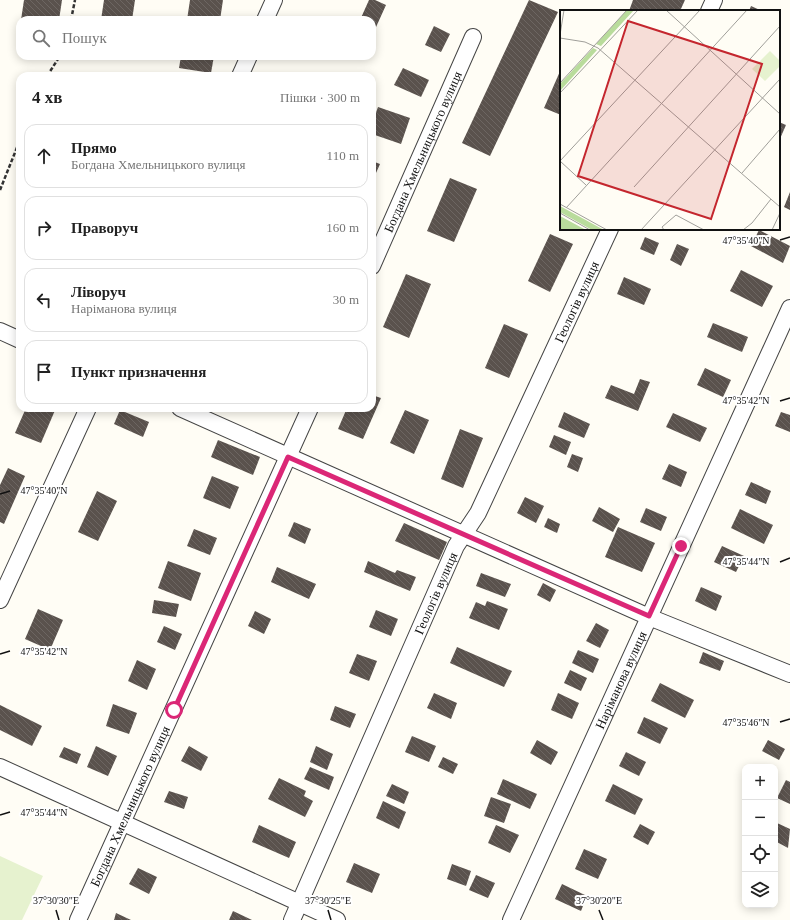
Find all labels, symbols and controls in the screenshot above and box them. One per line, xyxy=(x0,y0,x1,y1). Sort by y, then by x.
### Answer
inset map xyxy=(560,10,780,230)
search box xyxy=(16,16,376,60)
icon: search xyxy=(30,27,52,49)
text: Пошук xyxy=(62,30,107,46)
street label: Богдана Хмельницького вулиця xyxy=(381,69,465,235)
text: 4 хв xyxy=(32,88,62,107)
text: Пішки · 300 m xyxy=(280,90,360,105)
text: Прямо xyxy=(71,140,117,156)
icon: ahead xyxy=(33,145,55,167)
text: 110 m xyxy=(327,148,359,163)
text: Богдана Хмельницького вулиця xyxy=(71,157,246,172)
icon: right xyxy=(33,217,55,239)
text: Праворуч xyxy=(71,220,138,236)
text: 160 m xyxy=(326,220,359,235)
text: 47°35'40"N xyxy=(722,235,770,246)
street label: Геологів вулиця xyxy=(551,259,602,345)
text: Ліворуч xyxy=(71,284,126,300)
icon: left xyxy=(33,289,55,311)
text: 30 m xyxy=(333,292,359,307)
text: Наріманова вулиця xyxy=(71,301,177,316)
icon: arrive xyxy=(33,361,55,383)
text: Пункт призначення xyxy=(71,364,206,380)
text: 47°35'42"N xyxy=(722,395,770,406)
text: 47°35'40"N xyxy=(20,485,68,496)
route end xyxy=(672,537,690,555)
street label: Геологів вулиця xyxy=(411,550,460,637)
text: 47°35'44"N xyxy=(722,556,770,567)
street label: Наріманова вулиця xyxy=(592,629,650,731)
text: 47°35'42"N xyxy=(20,646,68,657)
route start xyxy=(165,701,183,719)
text: 47°35'46"N xyxy=(722,717,770,728)
street label: Богдана Хмельницького вулиця xyxy=(87,724,173,889)
map controls xyxy=(742,764,778,908)
button: + xyxy=(742,764,778,800)
button: − xyxy=(742,800,778,836)
text: 47°35'44"N xyxy=(20,807,68,818)
button: locate xyxy=(742,836,778,872)
button: layers xyxy=(742,872,778,908)
text: 37°30'30"E xyxy=(33,895,79,906)
text: 37°30'25"E xyxy=(305,895,351,906)
text: 37°30'20"E xyxy=(576,895,622,906)

